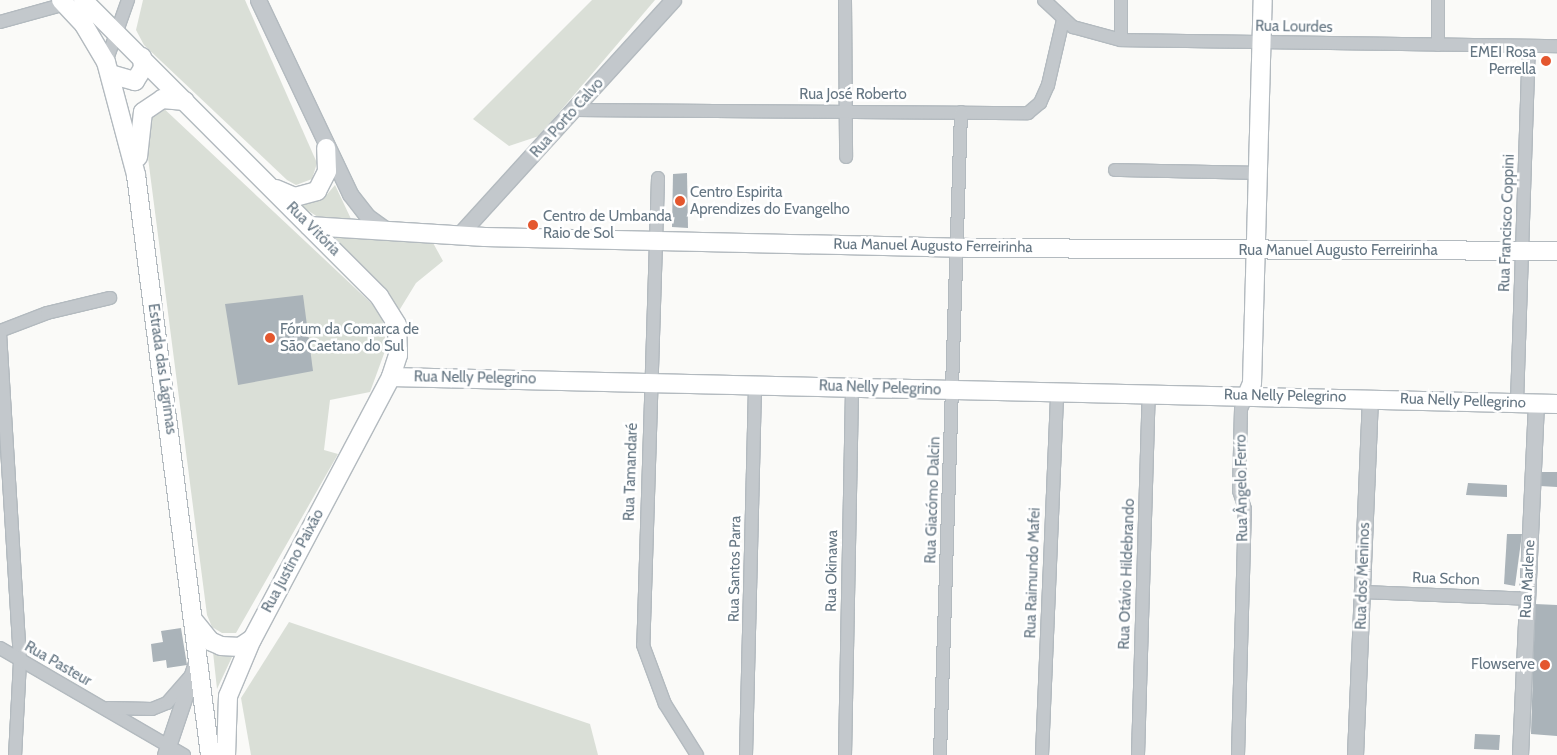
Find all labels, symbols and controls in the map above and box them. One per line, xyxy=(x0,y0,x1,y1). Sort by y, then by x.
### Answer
street label: Rua Lourdes xyxy=(1255,17,1333,37)
place label: EMEI Rosa Perrella xyxy=(1470,43,1536,78)
marker: EMEI Rosa Perrella xyxy=(1540,55,1552,67)
street label: Rua Porto Calvo xyxy=(527,75,607,161)
street label: Rua José Roberto xyxy=(799,86,907,104)
street label: Rua Francisco Coppini xyxy=(1496,154,1518,292)
place label: Centro Espirita Aprendizes do Evangelho xyxy=(690,183,850,218)
marker: Centro Espirita Aprendizes do Evangelho xyxy=(674,195,686,207)
street label: Rua Vitória xyxy=(282,198,344,260)
place label: Centro de Umbanda Raio de Sol xyxy=(543,207,672,242)
marker: Centro de Umbanda Raio de Sol xyxy=(527,219,539,231)
street label: Rua Manuel Augusto Ferreirinha xyxy=(833,235,1033,257)
street label: Rua Manuel Augusto Ferreirinha xyxy=(1238,242,1438,260)
street label: Estrada das Lágrimas xyxy=(144,302,180,436)
place label: Fórum da Comarca de São Caetano do Sul xyxy=(280,320,419,355)
marker: Fórum da Comarca de São Caetano do Sul xyxy=(264,332,276,344)
street label: Rua Nelly Pelegrino xyxy=(414,368,536,388)
street label: Rua Nelly Pelegrino xyxy=(818,377,942,399)
street label: Rua Nelly Pelegrino xyxy=(1224,386,1346,406)
street label: Rua Nelly Pellegrino xyxy=(1400,390,1526,412)
street label: Rua Tamandaré xyxy=(620,423,642,521)
street label: Rua Ângelo Ferro xyxy=(1232,434,1252,542)
street label: Rua Giacómo Dalcin xyxy=(922,436,944,564)
street label: Rua Otávio Hildebrando xyxy=(1115,498,1139,650)
street label: Rua Justino Paixão xyxy=(258,506,328,616)
street label: Rua Raimundo Mafei xyxy=(1022,507,1044,639)
street label: Rua Santos Parra xyxy=(725,516,745,622)
street label: Rua dos Meninos xyxy=(1352,522,1374,630)
street label: Rua Okinawa xyxy=(822,530,842,612)
street label: Rua Marlene xyxy=(1517,539,1539,619)
street label: Rua Schon xyxy=(1412,569,1480,589)
street label: Rua Pasteur xyxy=(21,638,95,690)
place label: Flowserve xyxy=(1471,656,1535,674)
marker: Flowserve xyxy=(1539,659,1551,671)

